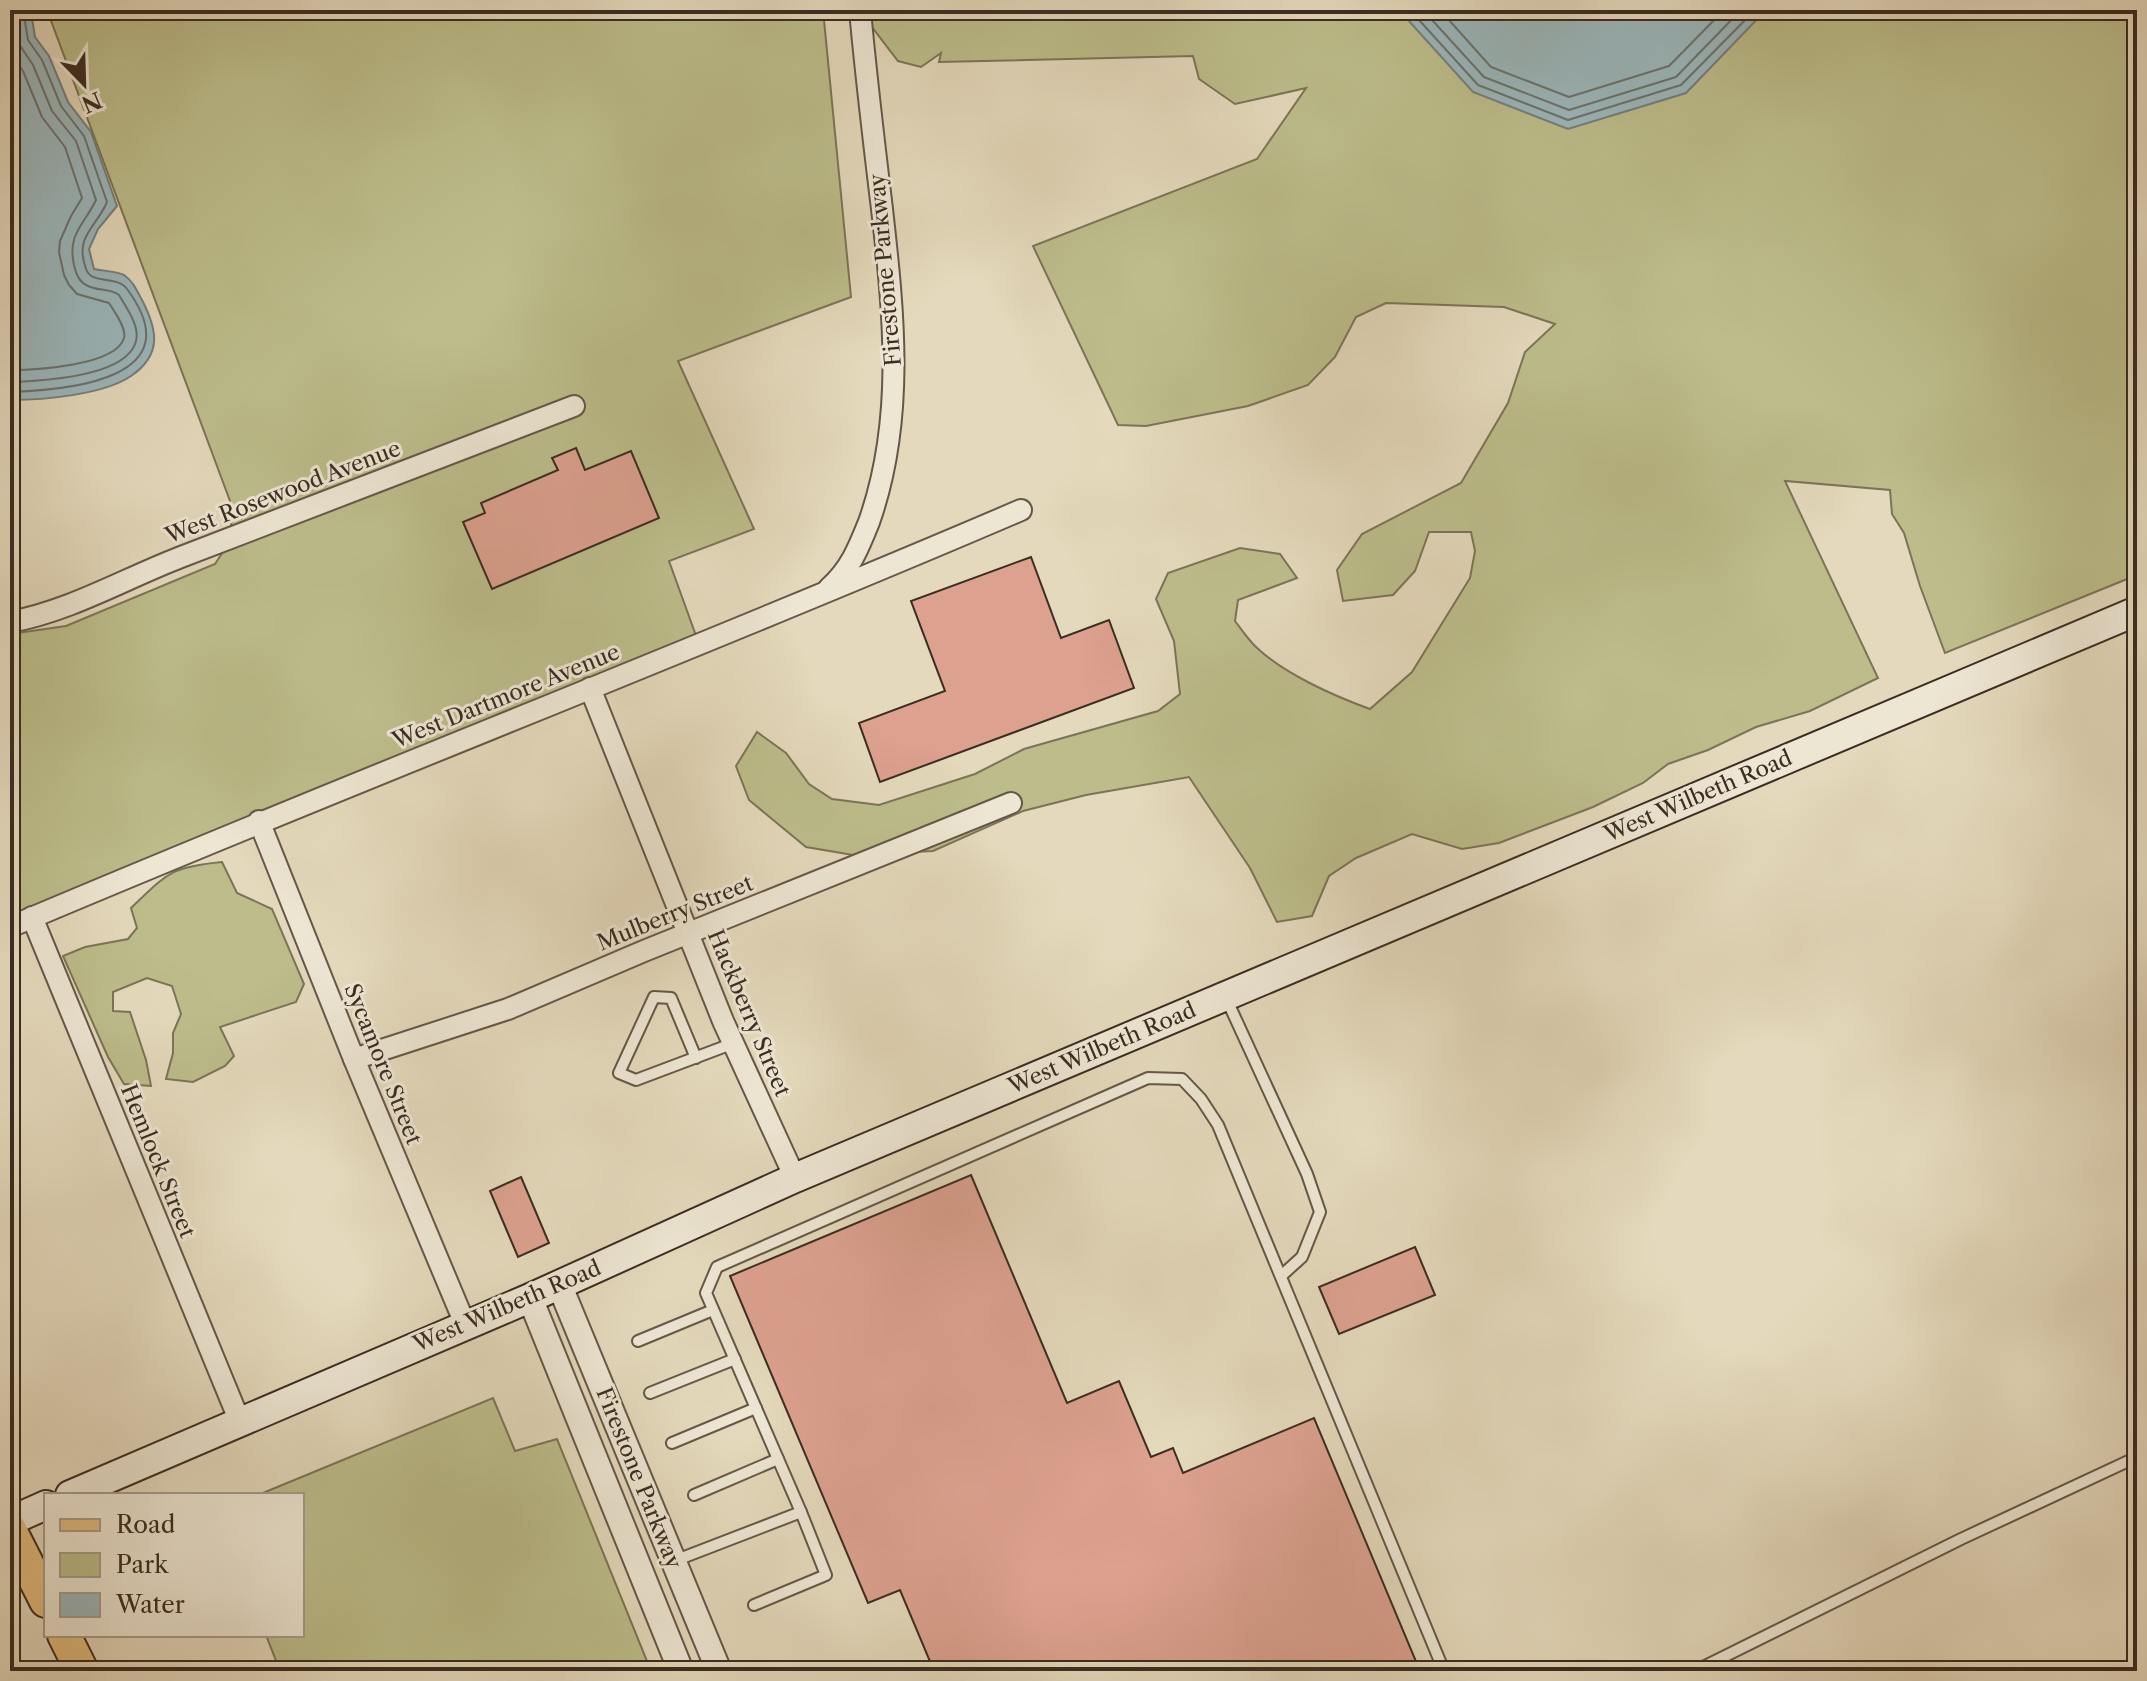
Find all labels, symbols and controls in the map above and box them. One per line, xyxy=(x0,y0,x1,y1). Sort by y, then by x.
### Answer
north arrow xyxy=(44,44,124,124)
text: N xyxy=(78,86,106,118)
street label: Firestone Parkway xyxy=(863,172,907,367)
street label: West Rosewood Avenue xyxy=(161,435,404,550)
street label: West Dartmore Avenue xyxy=(388,638,623,754)
street label: West Wilbeth Road xyxy=(1599,744,1796,848)
street label: Mulberry Street xyxy=(593,869,757,957)
street label: Hackberry Street xyxy=(702,926,796,1101)
street label: Sycamore Street xyxy=(338,980,428,1149)
street label: West Wilbeth Road xyxy=(1003,996,1200,1100)
street label: Hemlock Street xyxy=(115,1080,201,1242)
street label: West Wilbeth Road xyxy=(408,1254,605,1358)
street label: Firestone Parkway xyxy=(590,1383,688,1573)
legend xyxy=(44,1493,304,1637)
text: Road xyxy=(116,1510,176,1539)
text: Park xyxy=(116,1550,169,1579)
text: Water xyxy=(115,1590,185,1619)

